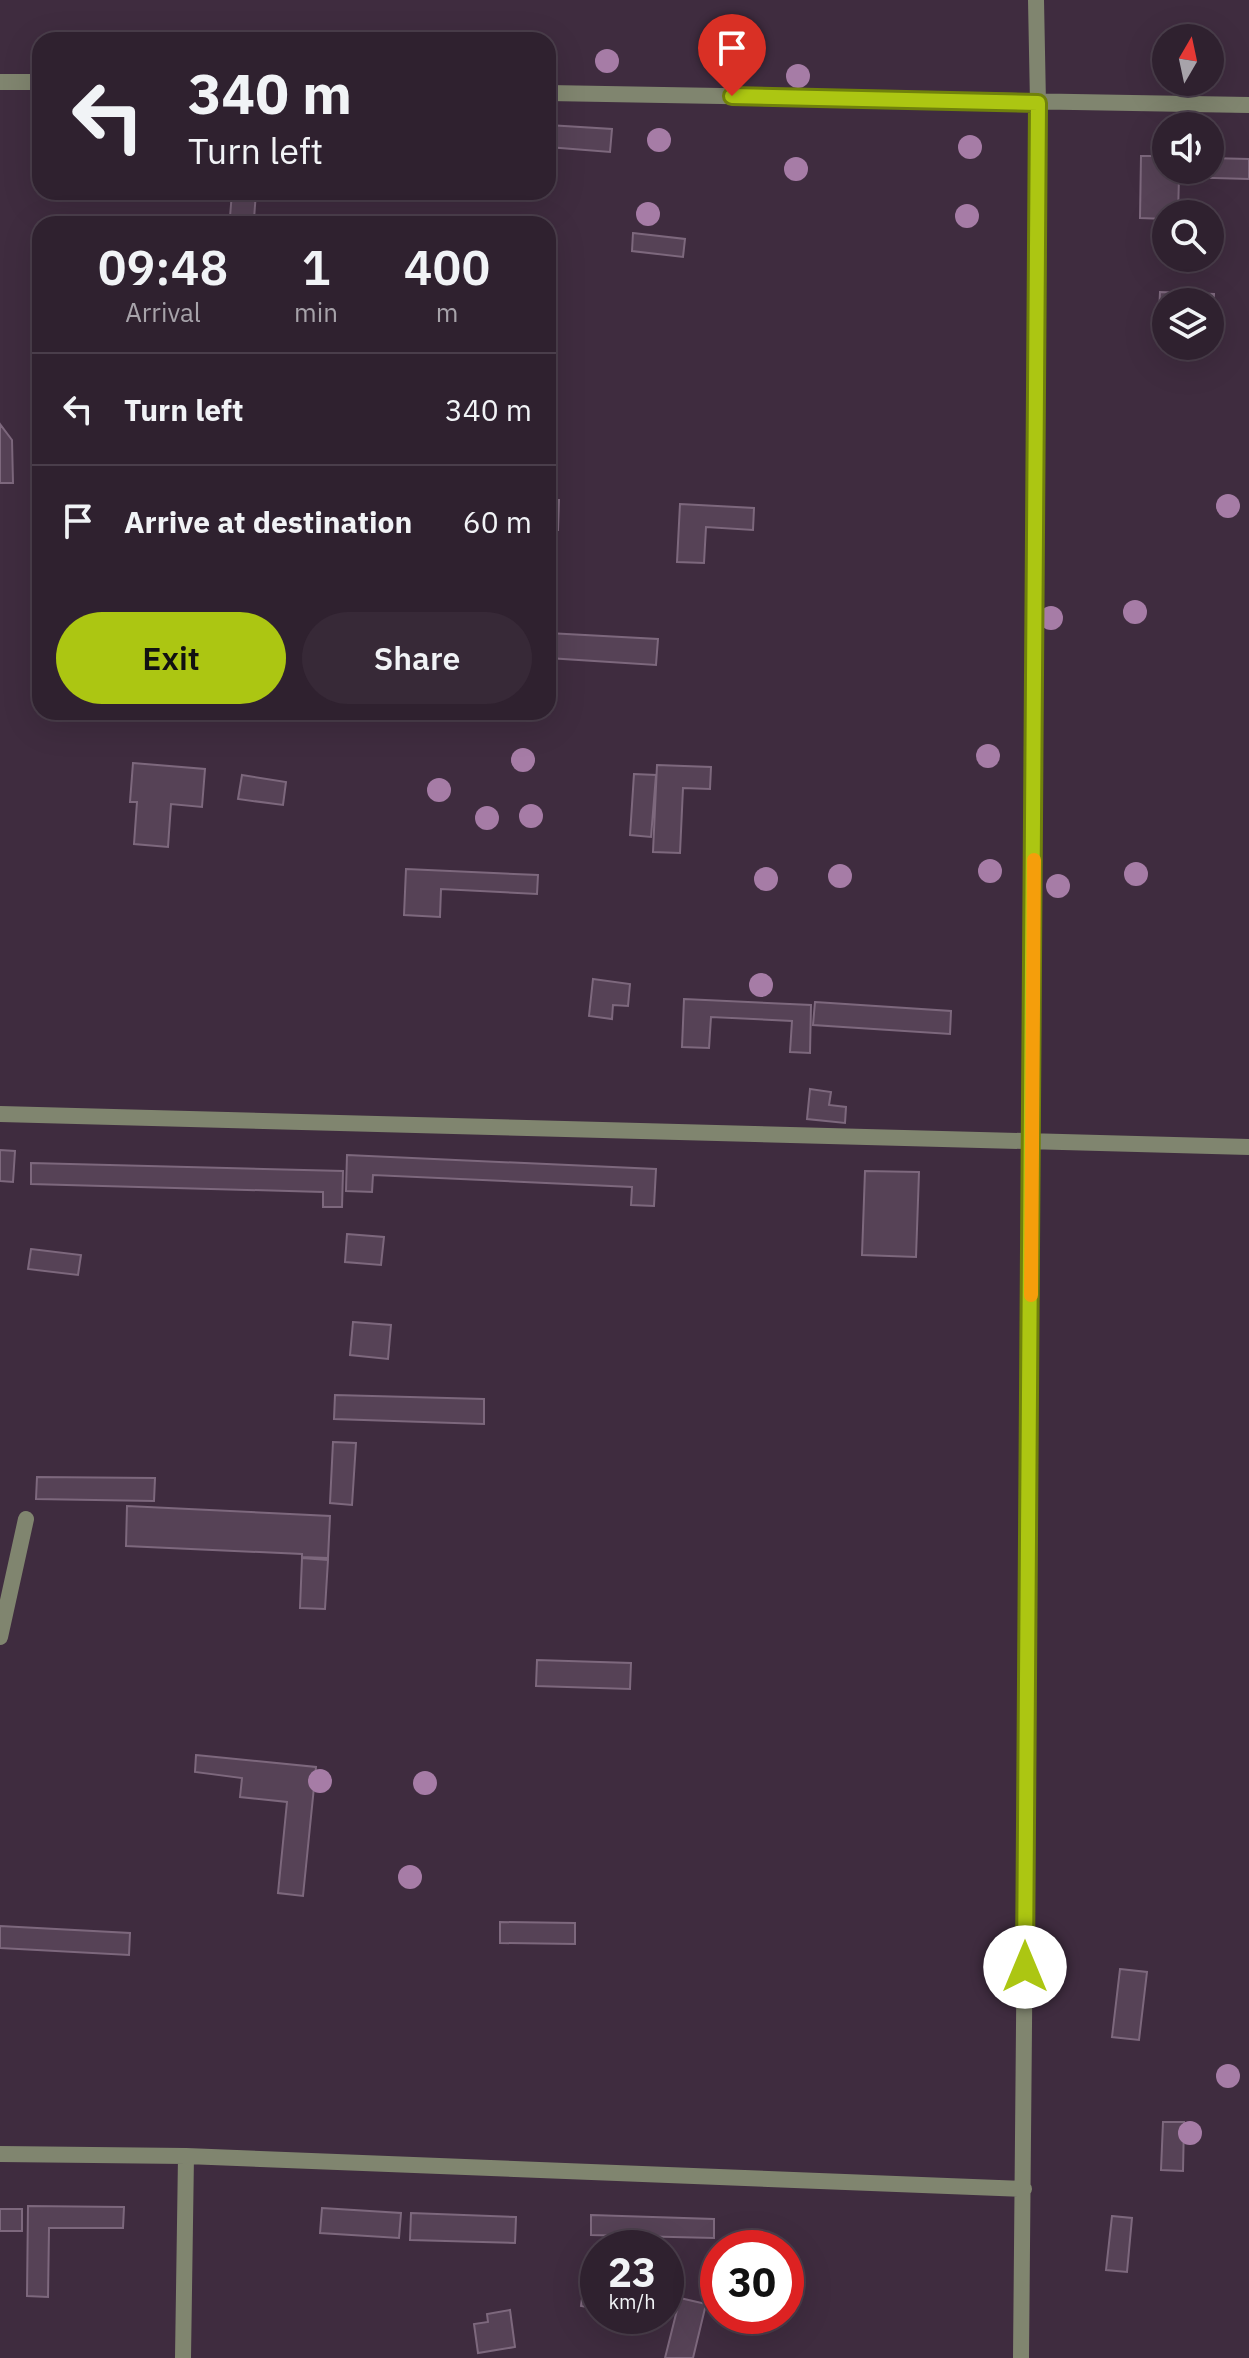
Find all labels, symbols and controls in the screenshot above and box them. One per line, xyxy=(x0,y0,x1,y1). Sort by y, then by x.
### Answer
pin xyxy=(698,14.0,766,96)
north arrow xyxy=(1152,24,1224,96)
map controls xyxy=(1152,24,1224,360)
icon: arrive xyxy=(710,26,754,70)
text: 340 m xyxy=(188,57,352,129)
icon: left xyxy=(56,64,160,168)
button: sound xyxy=(1152,112,1224,184)
text: Turn left xyxy=(188,127,323,174)
button: search xyxy=(1152,200,1224,272)
text: 09:48 xyxy=(98,236,228,298)
text: 1 xyxy=(302,236,330,298)
text: 400 xyxy=(404,236,490,298)
button: layers xyxy=(1152,288,1224,360)
text: Arrival xyxy=(125,295,201,329)
text: min xyxy=(294,295,338,329)
text: m xyxy=(436,295,458,329)
icon: left xyxy=(56,387,100,431)
text: Turn left xyxy=(124,390,243,429)
text: 340 m xyxy=(445,390,532,429)
icon: arrive xyxy=(56,499,100,543)
text: Arrive at destination xyxy=(124,502,412,541)
text: 60 m xyxy=(463,502,532,541)
button: Exit xyxy=(56,612,286,704)
button: Share xyxy=(302,612,532,704)
position arrow xyxy=(983,1925,1067,2009)
speed limit sign: 30 xyxy=(700,2230,804,2334)
text: 23 xyxy=(608,2246,656,2298)
text: km/h xyxy=(608,2288,656,2315)

